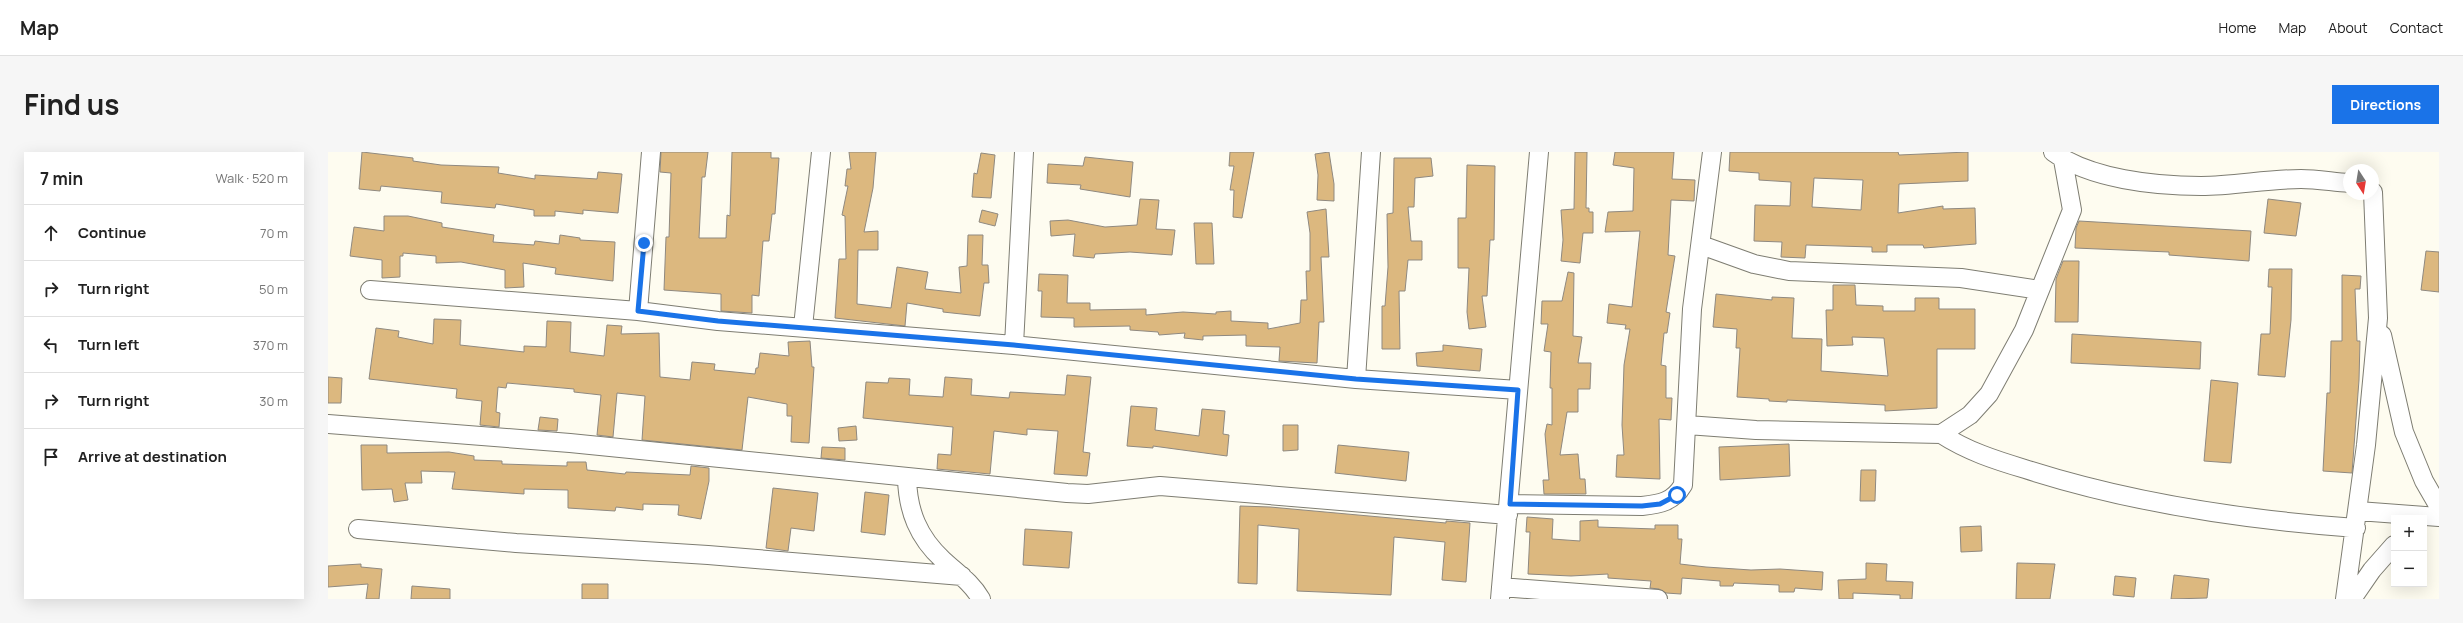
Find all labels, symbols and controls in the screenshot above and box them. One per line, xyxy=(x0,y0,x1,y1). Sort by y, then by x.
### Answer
text: Map xyxy=(20,15,59,41)
text: Home xyxy=(2219,18,2256,37)
text: Map xyxy=(2278,18,2306,37)
text: About xyxy=(2328,18,2368,37)
text: Contact xyxy=(2390,18,2443,37)
text: Find us xyxy=(24,85,119,123)
button: Directions xyxy=(2332,85,2439,124)
north arrow xyxy=(2343,164,2379,200)
text: 7 min xyxy=(40,167,83,190)
text: Walk · 520 m xyxy=(215,169,288,187)
icon: ahead xyxy=(40,222,62,244)
text: Continue xyxy=(78,222,146,243)
text: 70 m xyxy=(260,224,288,242)
route end xyxy=(635,234,653,252)
icon: right xyxy=(40,278,62,300)
text: Turn right xyxy=(78,278,149,299)
text: 50 m xyxy=(259,280,288,298)
icon: left xyxy=(40,334,62,356)
text: Turn left xyxy=(78,334,140,355)
text: 370 m xyxy=(253,336,288,354)
icon: right xyxy=(40,390,62,412)
text: Turn right xyxy=(78,390,149,411)
text: 30 m xyxy=(259,392,288,410)
icon: arrive xyxy=(40,446,62,468)
text: Arrive at destination xyxy=(78,446,227,467)
route start xyxy=(1668,486,1686,504)
map controls xyxy=(2391,515,2427,587)
button: + xyxy=(2391,515,2427,551)
button: − xyxy=(2391,551,2427,587)

